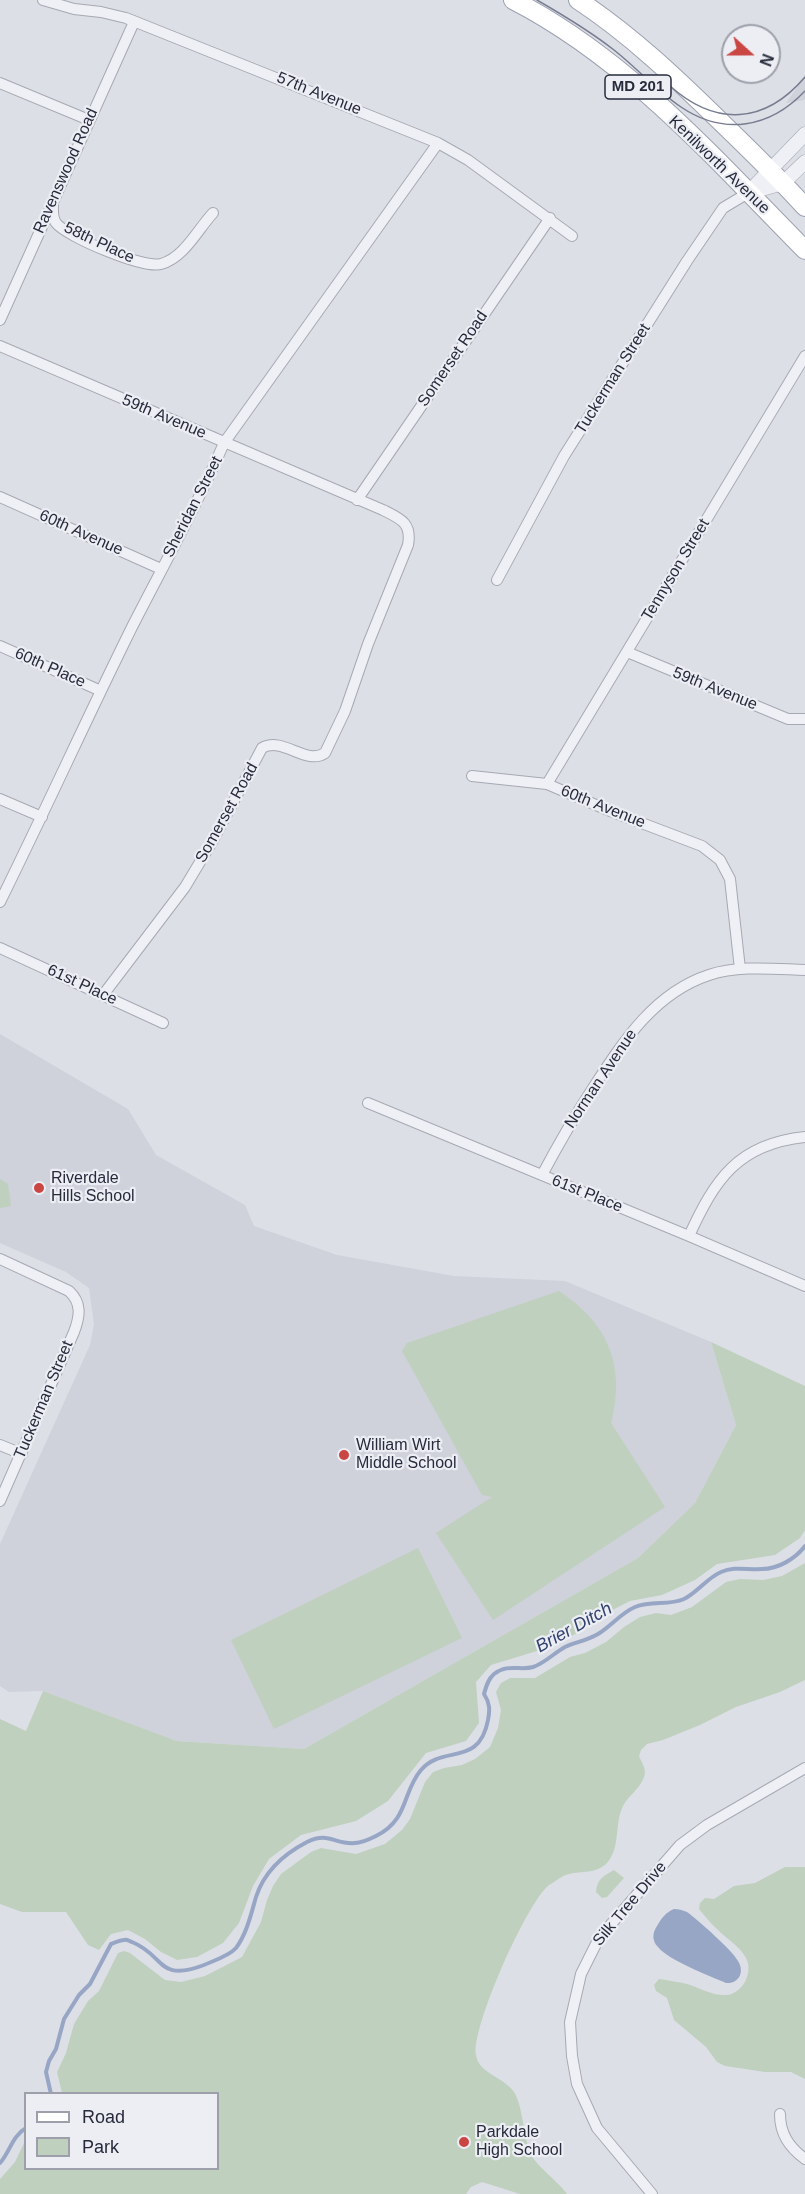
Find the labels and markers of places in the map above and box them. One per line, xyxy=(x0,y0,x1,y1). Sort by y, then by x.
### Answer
place label: Riverdale Hills School xyxy=(51,1169,135,1207)
marker: Riverdale Hills School xyxy=(32,1181,46,1195)
place label: William Wirt Middle School xyxy=(356,1436,457,1474)
marker: William Wirt Middle School xyxy=(337,1448,351,1462)
place label: Parkdale High School xyxy=(476,2123,562,2161)
marker: Parkdale High School xyxy=(457,2135,471,2149)

